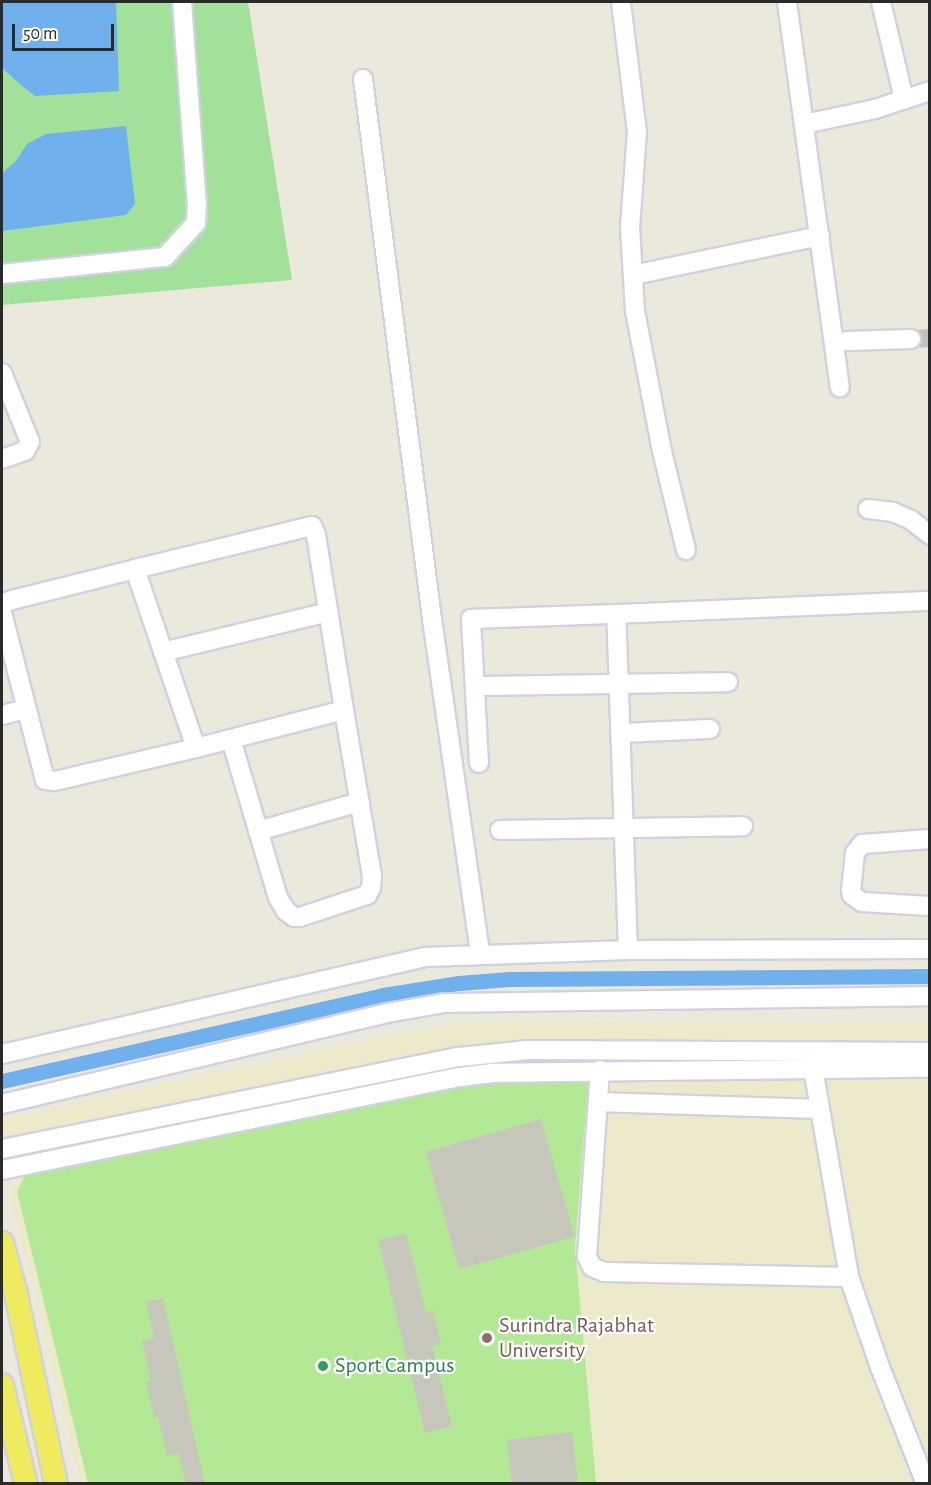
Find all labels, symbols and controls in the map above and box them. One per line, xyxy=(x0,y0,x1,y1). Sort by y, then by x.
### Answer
scale bar xyxy=(15,12,117,50)
text: 50 m xyxy=(23,25,57,43)
place label: Surindra Rajabhat University xyxy=(499,1312,654,1364)
marker: Surindra Rajabhat University xyxy=(480,1331,494,1345)
place label: Sport Campus xyxy=(335,1353,454,1379)
marker: Sport Campus xyxy=(316,1359,330,1373)

